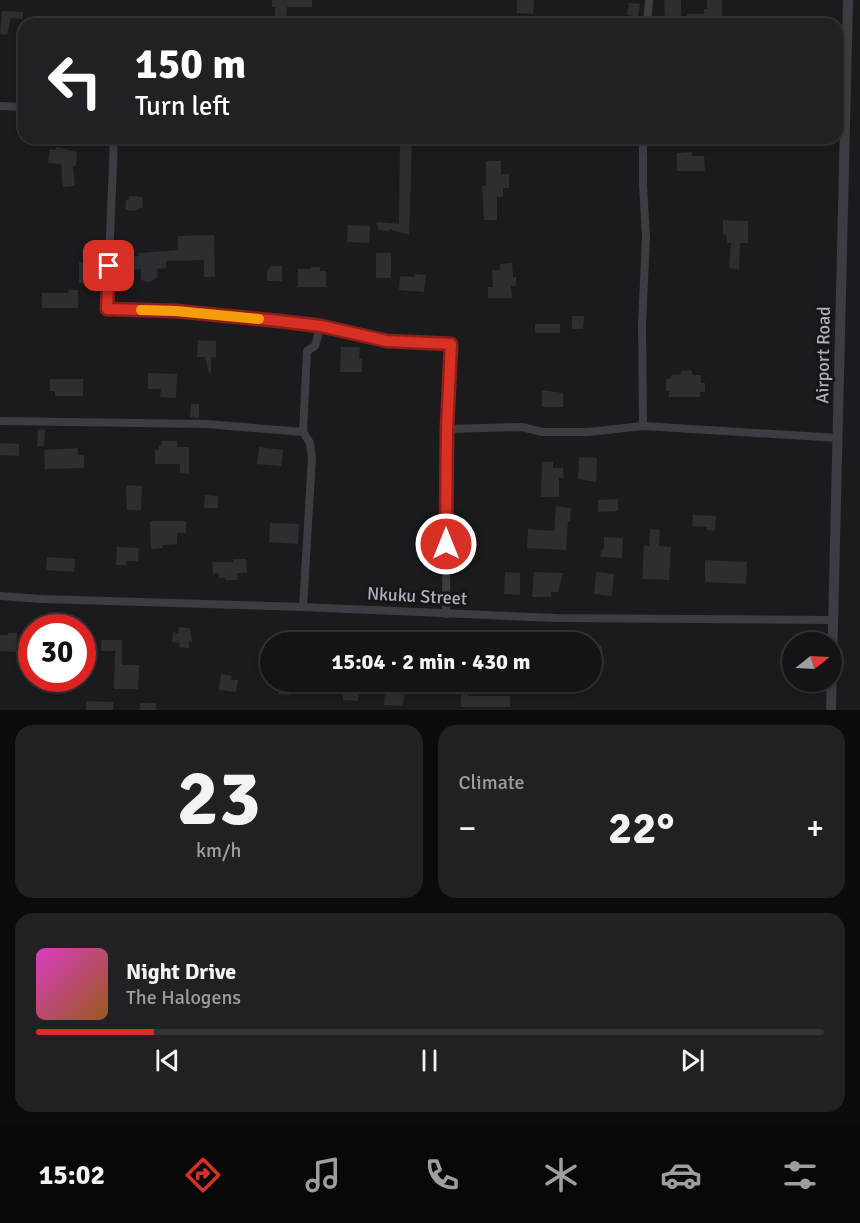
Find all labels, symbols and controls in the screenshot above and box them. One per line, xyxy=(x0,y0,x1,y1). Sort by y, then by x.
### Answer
text: 150 m xyxy=(135,39,246,90)
icon: left xyxy=(36,42,114,120)
text: Turn left xyxy=(135,90,230,123)
pin xyxy=(83,240,134,291)
icon: arrive xyxy=(92,249,125,282)
street label: Airport Road xyxy=(811,306,835,404)
position arrow xyxy=(414,512,478,576)
street label: Nkuku Street xyxy=(366,582,468,610)
speed limit sign: 30 xyxy=(18,614,96,692)
north arrow xyxy=(782,632,842,692)
map controls xyxy=(782,632,842,692)
text: 15:04 · 2 min · 430 m xyxy=(331,648,531,675)
text: 23 xyxy=(177,751,261,847)
text: Climate xyxy=(459,770,524,795)
text: 22° xyxy=(608,801,675,856)
text: − xyxy=(459,808,476,849)
text: + xyxy=(806,808,824,849)
text: km/h xyxy=(196,838,241,863)
text: Night Drive xyxy=(126,958,236,985)
text: The Halogens xyxy=(126,985,241,1010)
icon: previous xyxy=(151,1044,184,1077)
icon: pause xyxy=(413,1044,446,1077)
icon: next xyxy=(676,1044,709,1077)
icon: directions xyxy=(182,1154,224,1196)
icon: music xyxy=(302,1154,344,1196)
icon: phone xyxy=(421,1154,463,1196)
icon: climate xyxy=(540,1154,582,1196)
icon: car xyxy=(660,1154,702,1196)
icon: filters xyxy=(779,1154,821,1196)
text: 15:02 xyxy=(39,1159,105,1192)

